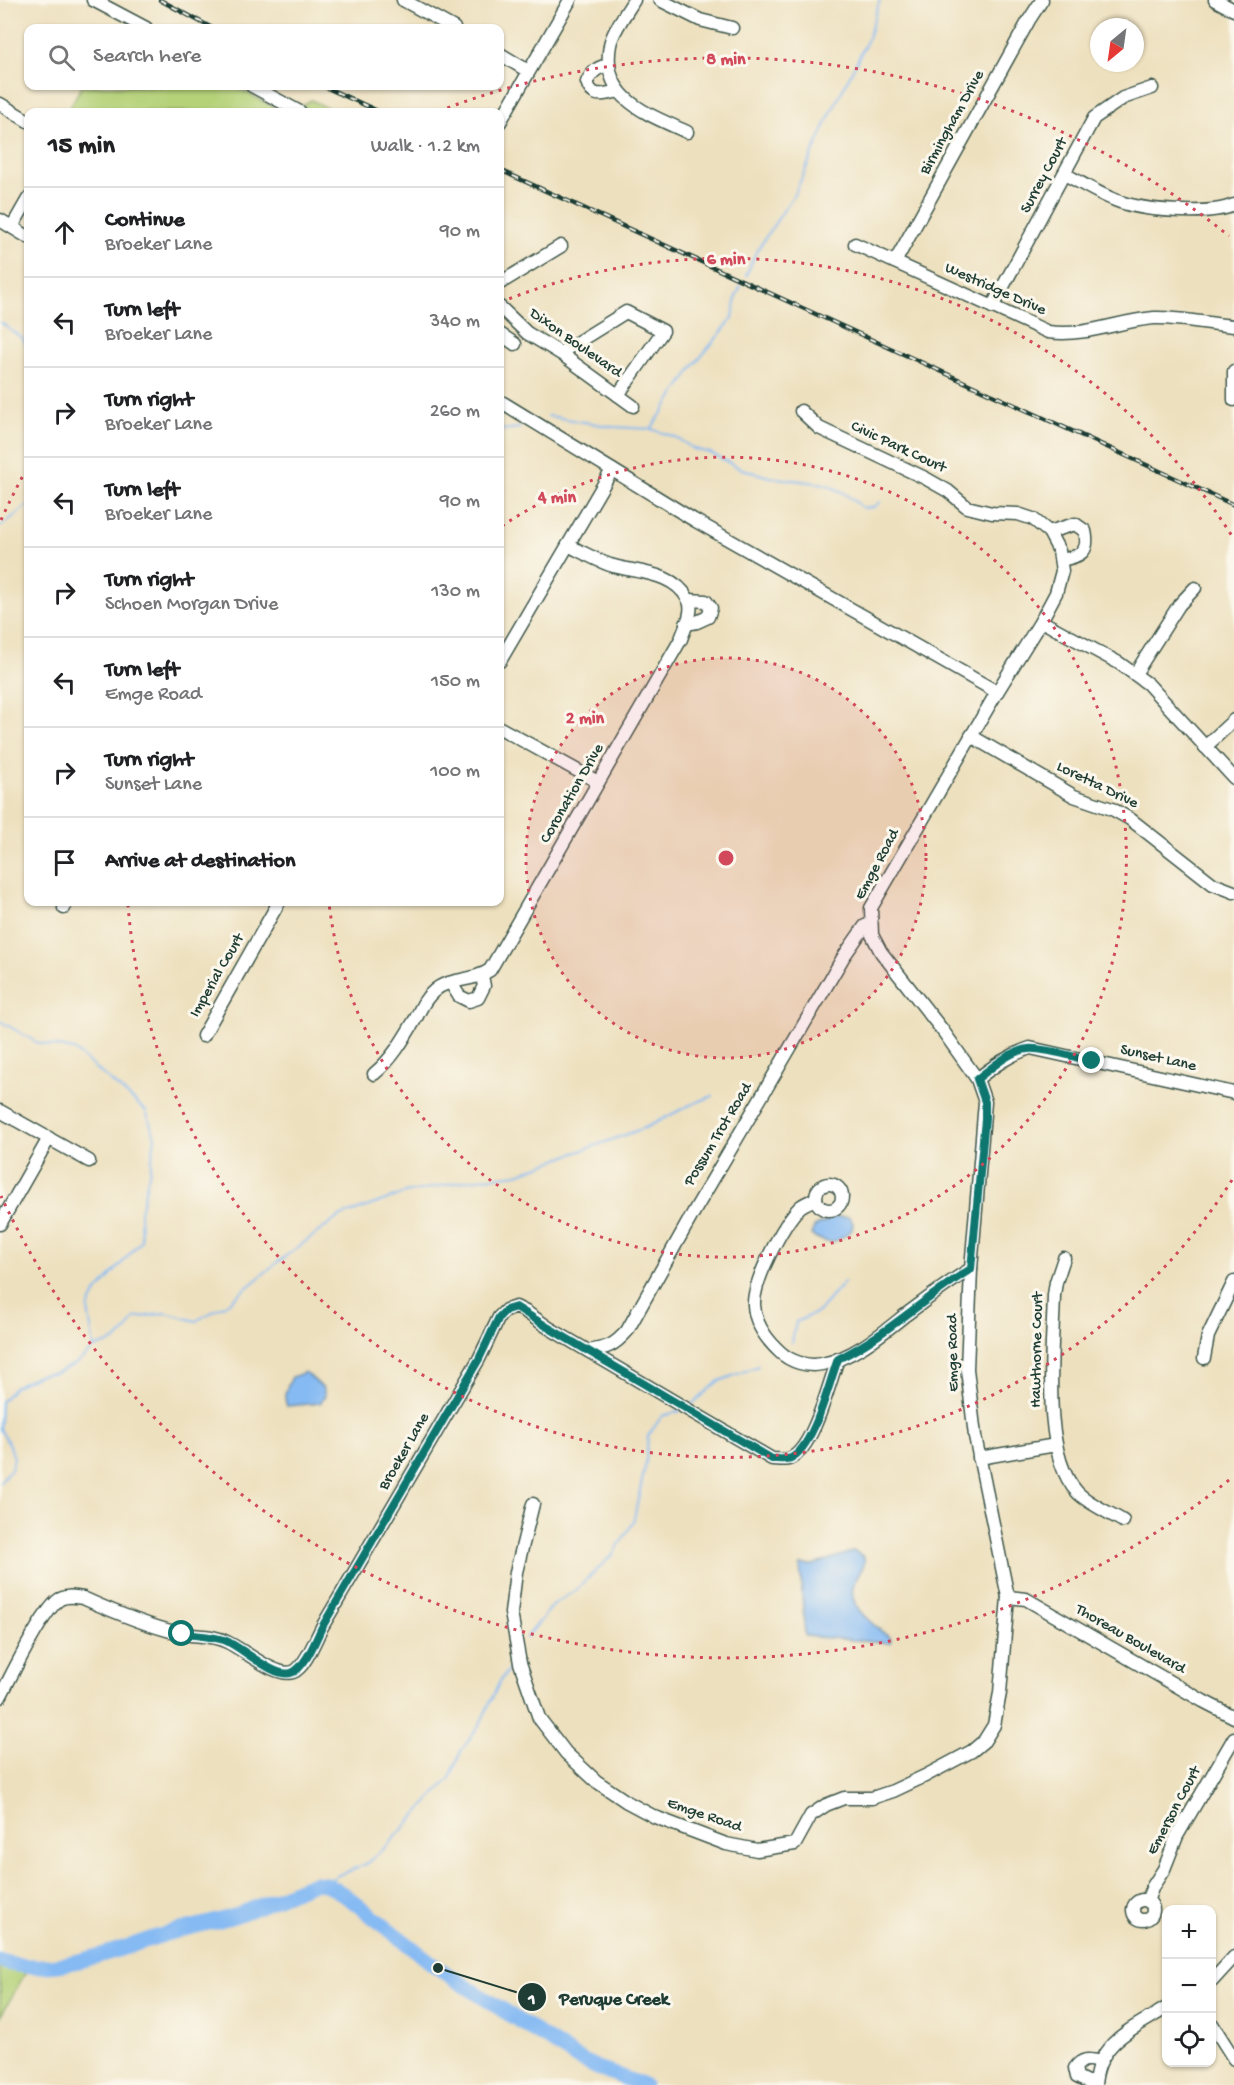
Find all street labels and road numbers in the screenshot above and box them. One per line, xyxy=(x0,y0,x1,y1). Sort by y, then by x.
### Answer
street label: Birmingham Drive xyxy=(916,67,990,179)
street label: Surrey Court xyxy=(1017,134,1074,217)
street label: Westridge Drive xyxy=(941,259,1049,321)
street label: Dixon Boulevard xyxy=(524,304,626,384)
street label: Civic Park Court xyxy=(847,418,950,479)
street label: Coronation Drive xyxy=(537,740,610,847)
street label: Loretta Drive xyxy=(1053,758,1142,814)
street label: Emge Road xyxy=(851,825,905,904)
street label: Imperial Court xyxy=(186,930,250,1021)
street label: Sunset Lane xyxy=(1118,1041,1199,1077)
street label: Possum Trot Road xyxy=(680,1079,758,1191)
street label: Hawthorne Court xyxy=(1027,1290,1049,1408)
street label: Emge Road xyxy=(944,1313,964,1392)
street label: Broeker Lane xyxy=(375,1409,435,1495)
street label: Thoreau Boulevard xyxy=(1071,1600,1190,1680)
street label: Emerson Court xyxy=(1144,1762,1207,1859)
street label: Emge Road xyxy=(664,1794,745,1838)

